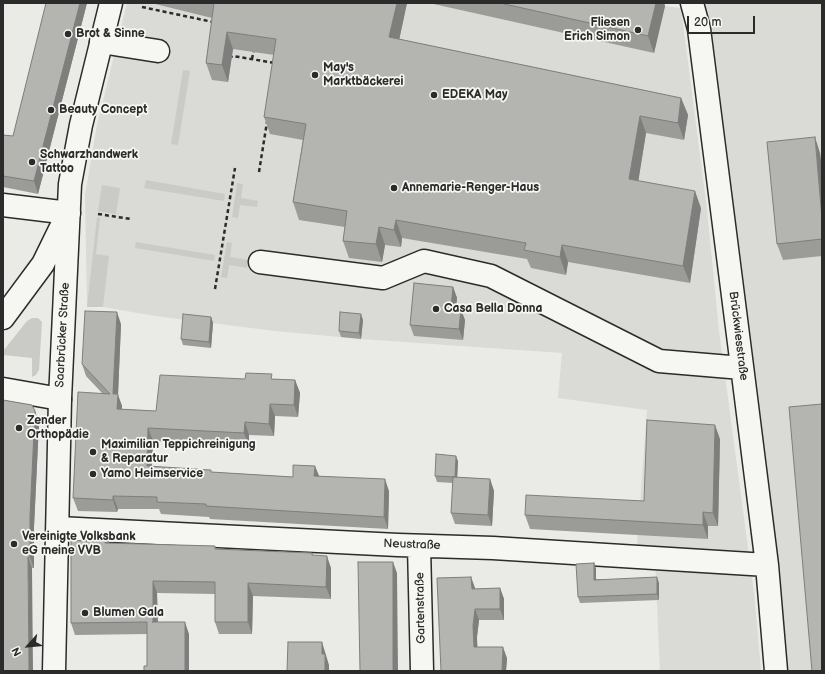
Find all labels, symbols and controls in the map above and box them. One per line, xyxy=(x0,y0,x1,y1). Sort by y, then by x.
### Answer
scale bar xyxy=(689,8,757,34)
text: 20 m xyxy=(694,15,721,30)
place label: Fliesen Erich Simon xyxy=(564,16,630,44)
marker: Fliesen Erich Simon xyxy=(633,25,643,35)
place label: Brot & Sinne xyxy=(76,27,145,41)
marker: Brot & Sinne xyxy=(63,29,73,39)
place label: May's Marktbäckerei xyxy=(323,61,403,89)
marker: May's Marktbäckerei xyxy=(310,70,320,80)
place label: EDEKA May xyxy=(442,88,507,102)
marker: EDEKA May xyxy=(429,90,439,100)
place label: Beauty Concept xyxy=(59,103,147,117)
marker: Beauty Concept xyxy=(46,105,56,115)
place label: Schwarzhandwerk Tattoo xyxy=(40,148,138,176)
marker: Schwarzhandwerk Tattoo xyxy=(27,157,37,167)
place label: Annemarie-Renger-Haus xyxy=(402,181,539,195)
marker: Annemarie-Renger-Haus xyxy=(389,183,399,193)
street label: Saarbrücker Straße xyxy=(53,282,73,388)
street label: Brückwiesstraße xyxy=(725,291,751,381)
place label: Casa Bella Donna xyxy=(444,302,542,316)
marker: Casa Bella Donna xyxy=(431,304,441,314)
place label: Zender Orthopädie xyxy=(27,414,89,442)
marker: Zender Orthopädie xyxy=(14,423,24,433)
place label: Maximilian Teppichreinigung & Reparatur xyxy=(101,438,256,466)
marker: Maximilian Teppichreinigung & Reparatur xyxy=(88,447,98,457)
place label: Yamo Heimservice xyxy=(101,467,203,481)
marker: Yamo Heimservice xyxy=(88,469,98,479)
place label: Vereinigte Volksbank eG meine VVB xyxy=(22,530,136,558)
street label: Neustraße xyxy=(383,537,441,553)
marker: Vereinigte Volksbank eG meine VVB xyxy=(9,539,19,549)
street label: Gartenstraße xyxy=(413,572,429,644)
place label: Blumen Gala xyxy=(93,606,164,620)
marker: Blumen Gala xyxy=(80,608,90,618)
north arrow xyxy=(8,626,48,666)
text: N xyxy=(9,645,25,658)

